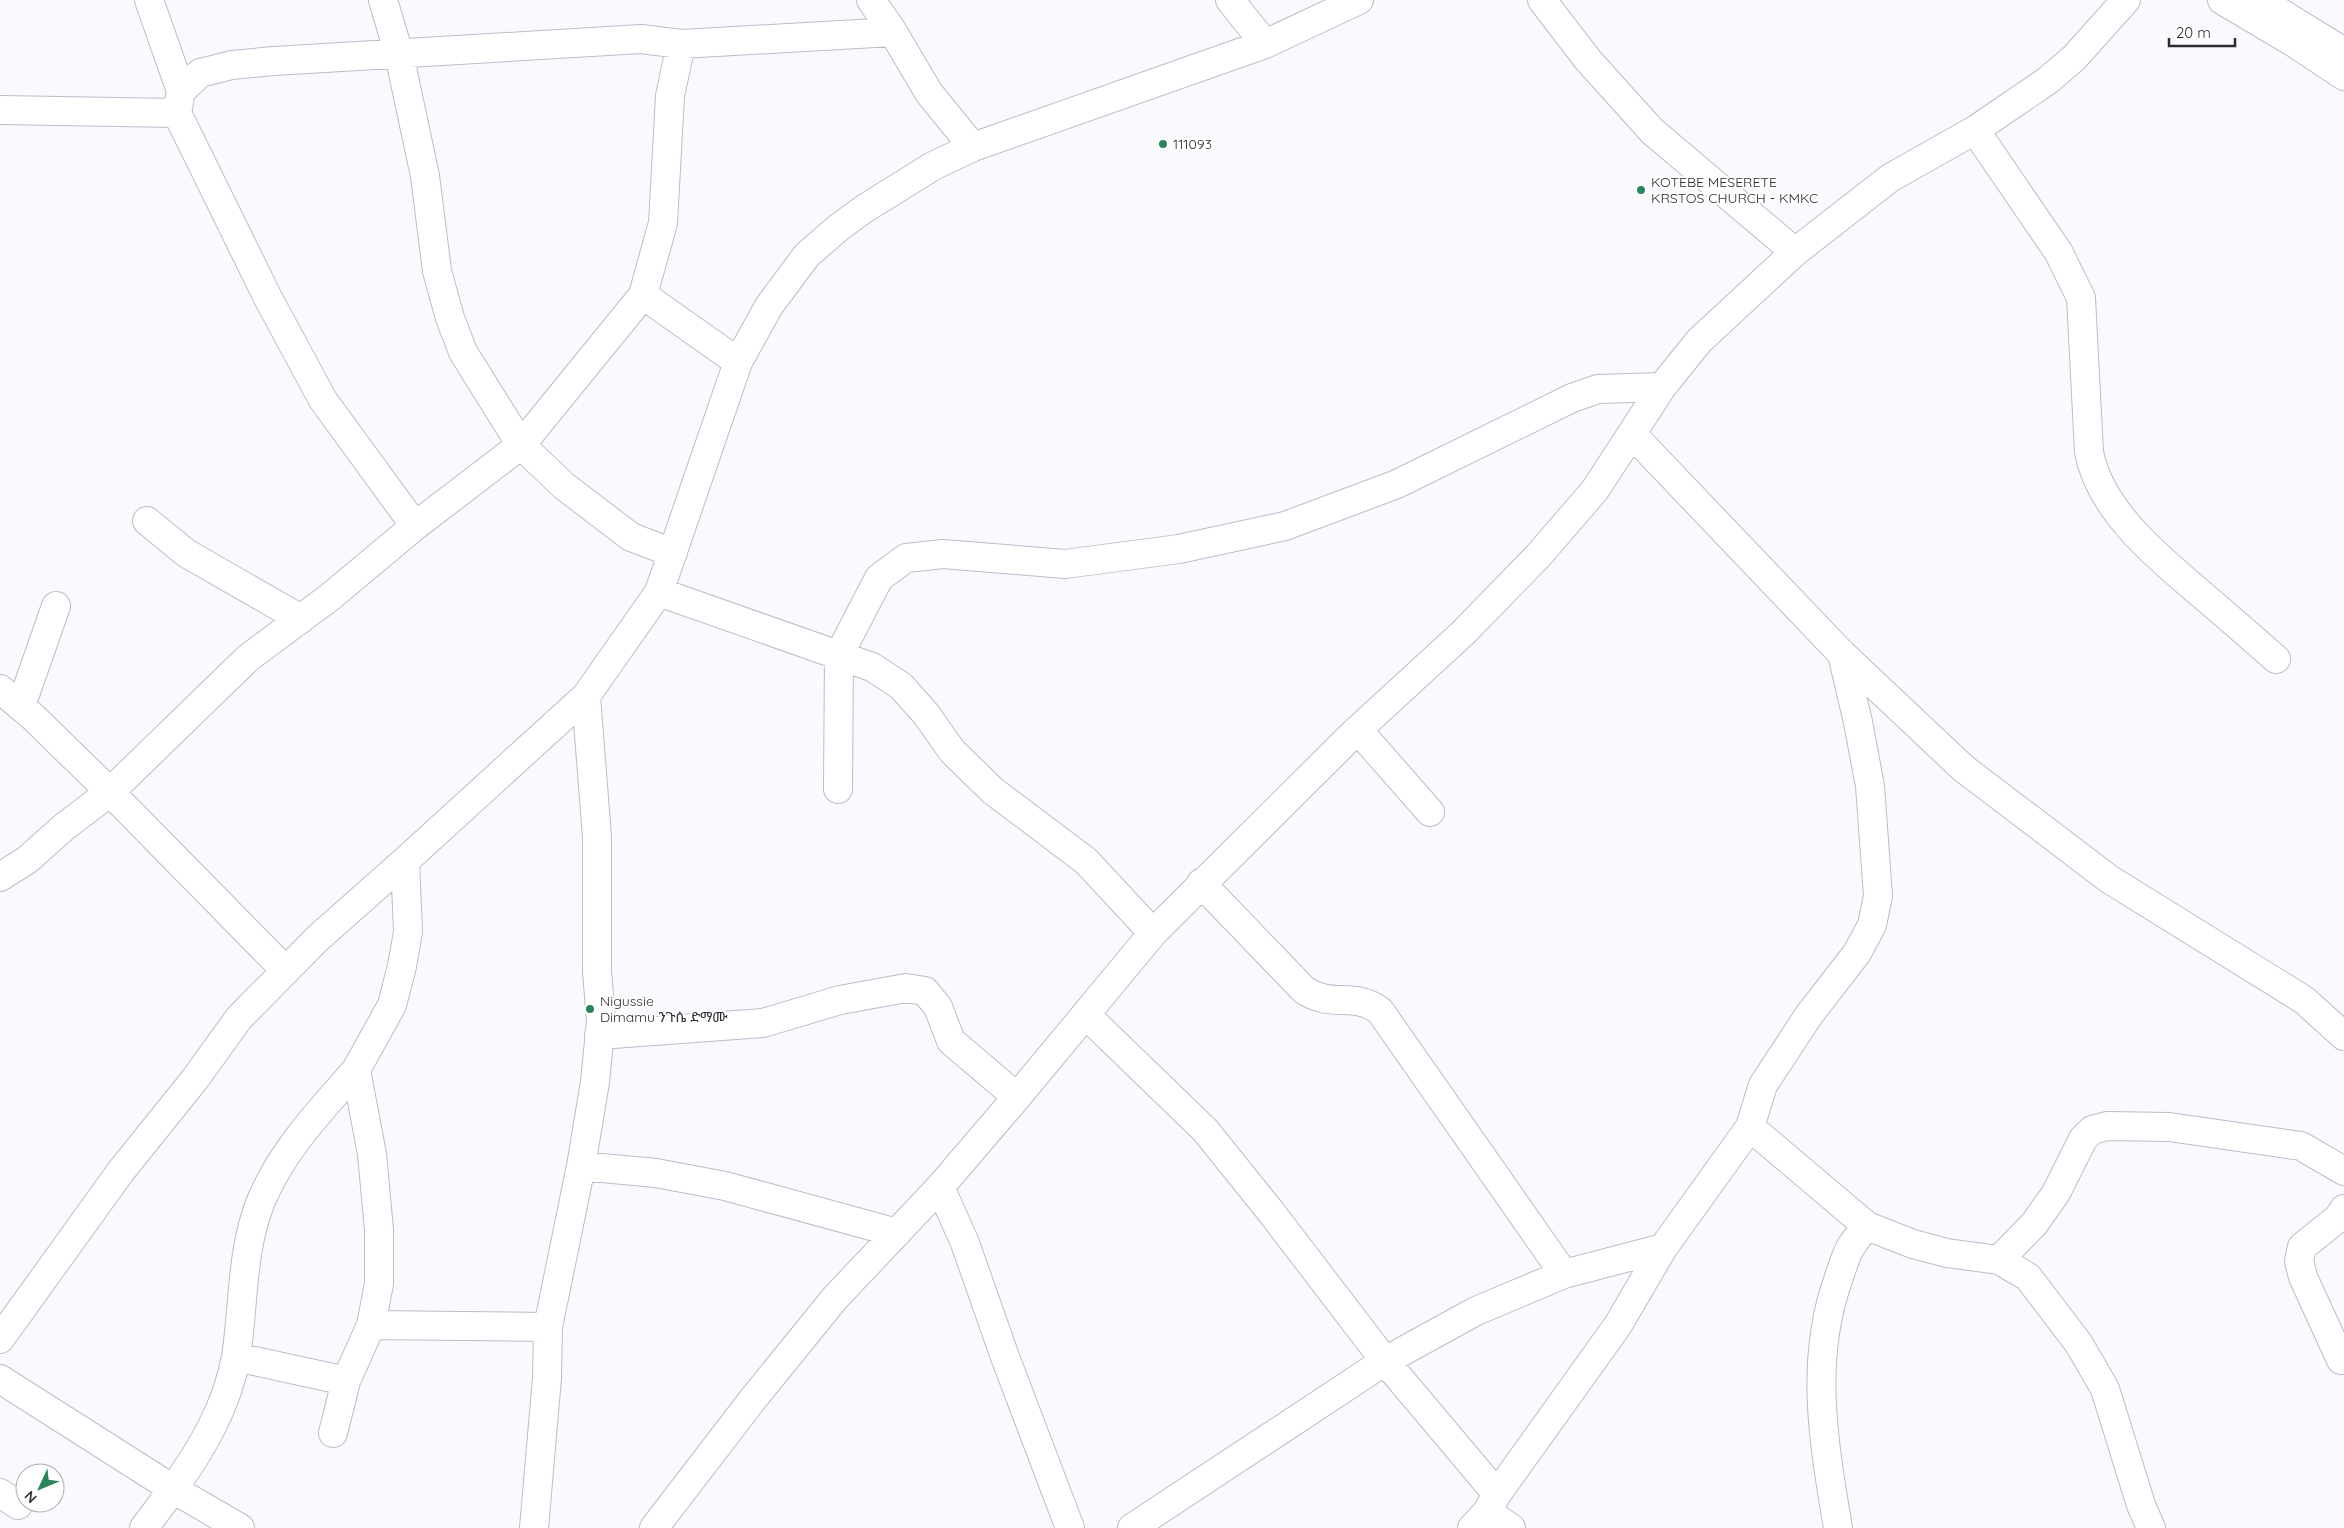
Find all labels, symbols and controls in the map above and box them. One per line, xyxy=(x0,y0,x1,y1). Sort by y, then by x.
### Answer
scale bar xyxy=(2169,15,2235,47)
text: 20 m xyxy=(2176,23,2211,42)
place label: 111093 xyxy=(1173,135,1212,153)
marker: 111093 xyxy=(1157,138,1169,150)
place label: KOTEBE MESERETE KRSTOS CHURCH - KMKC xyxy=(1651,173,1818,207)
marker: KOTEBE MESERETE KRSTOS CHURCH - KMKC xyxy=(1635,184,1647,196)
place label: Nigussie Dimamu ንጉሴ ድማሙ xyxy=(600,992,728,1026)
marker: Nigussie Dimamu ንጉሴ ድማሙ xyxy=(584,1003,596,1015)
north arrow xyxy=(15,1463,65,1513)
text: N xyxy=(21,1487,41,1507)

